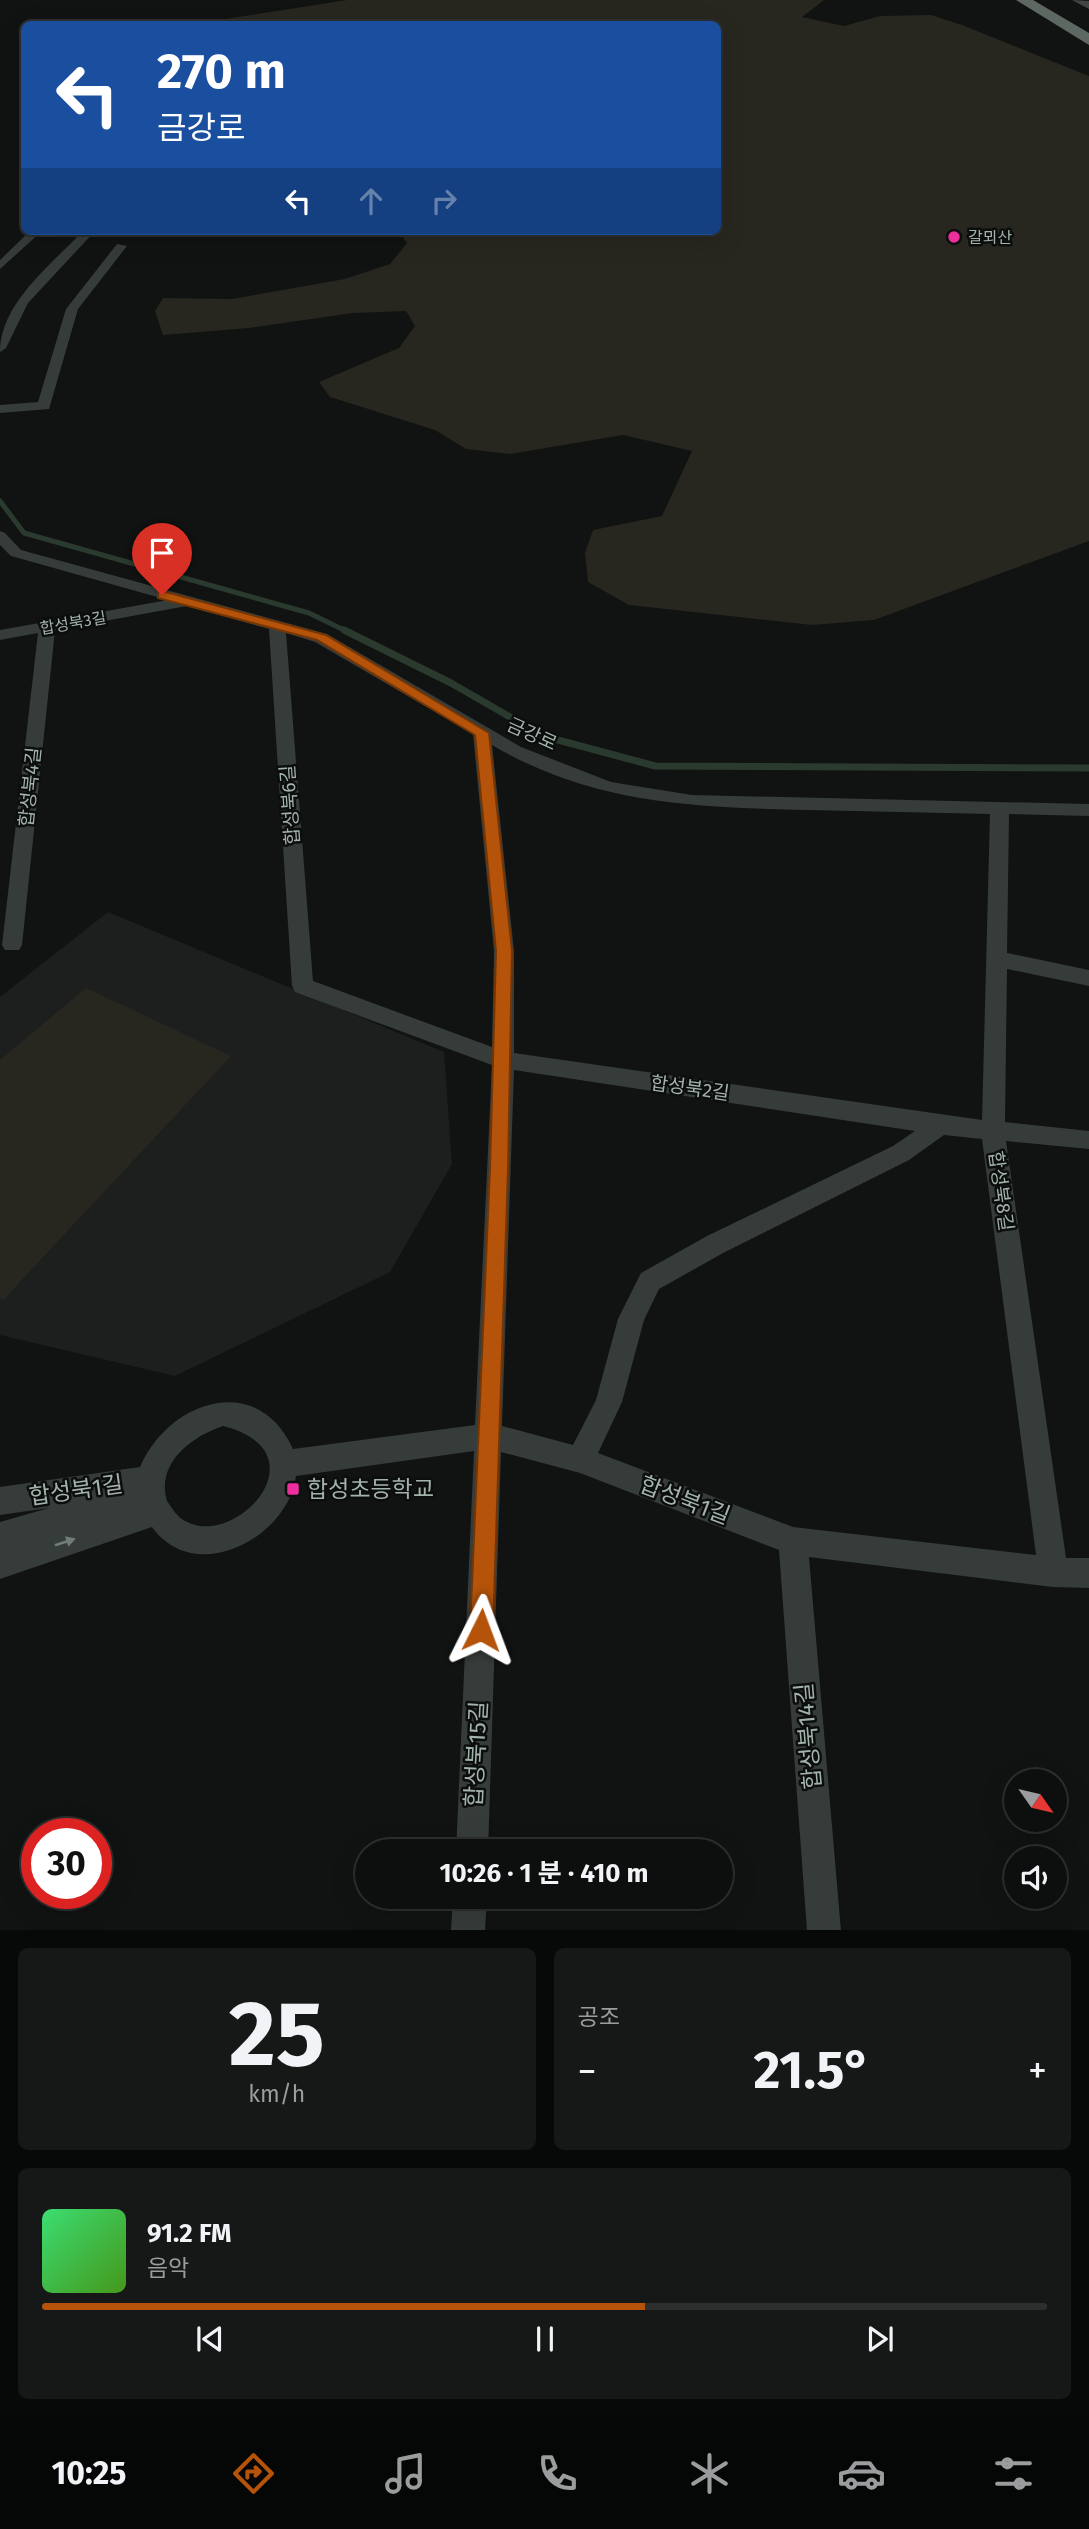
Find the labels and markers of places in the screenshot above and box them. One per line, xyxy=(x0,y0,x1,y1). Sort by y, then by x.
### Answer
place label: 갈뫼산 xyxy=(968,228,1012,247)
marker: 갈뫼산 xyxy=(946,229,962,245)
pin xyxy=(132,523,192,595)
place label: 합성초등학교 xyxy=(307,1475,434,1503)
marker: 합성초등학교 xyxy=(285,1481,301,1497)

